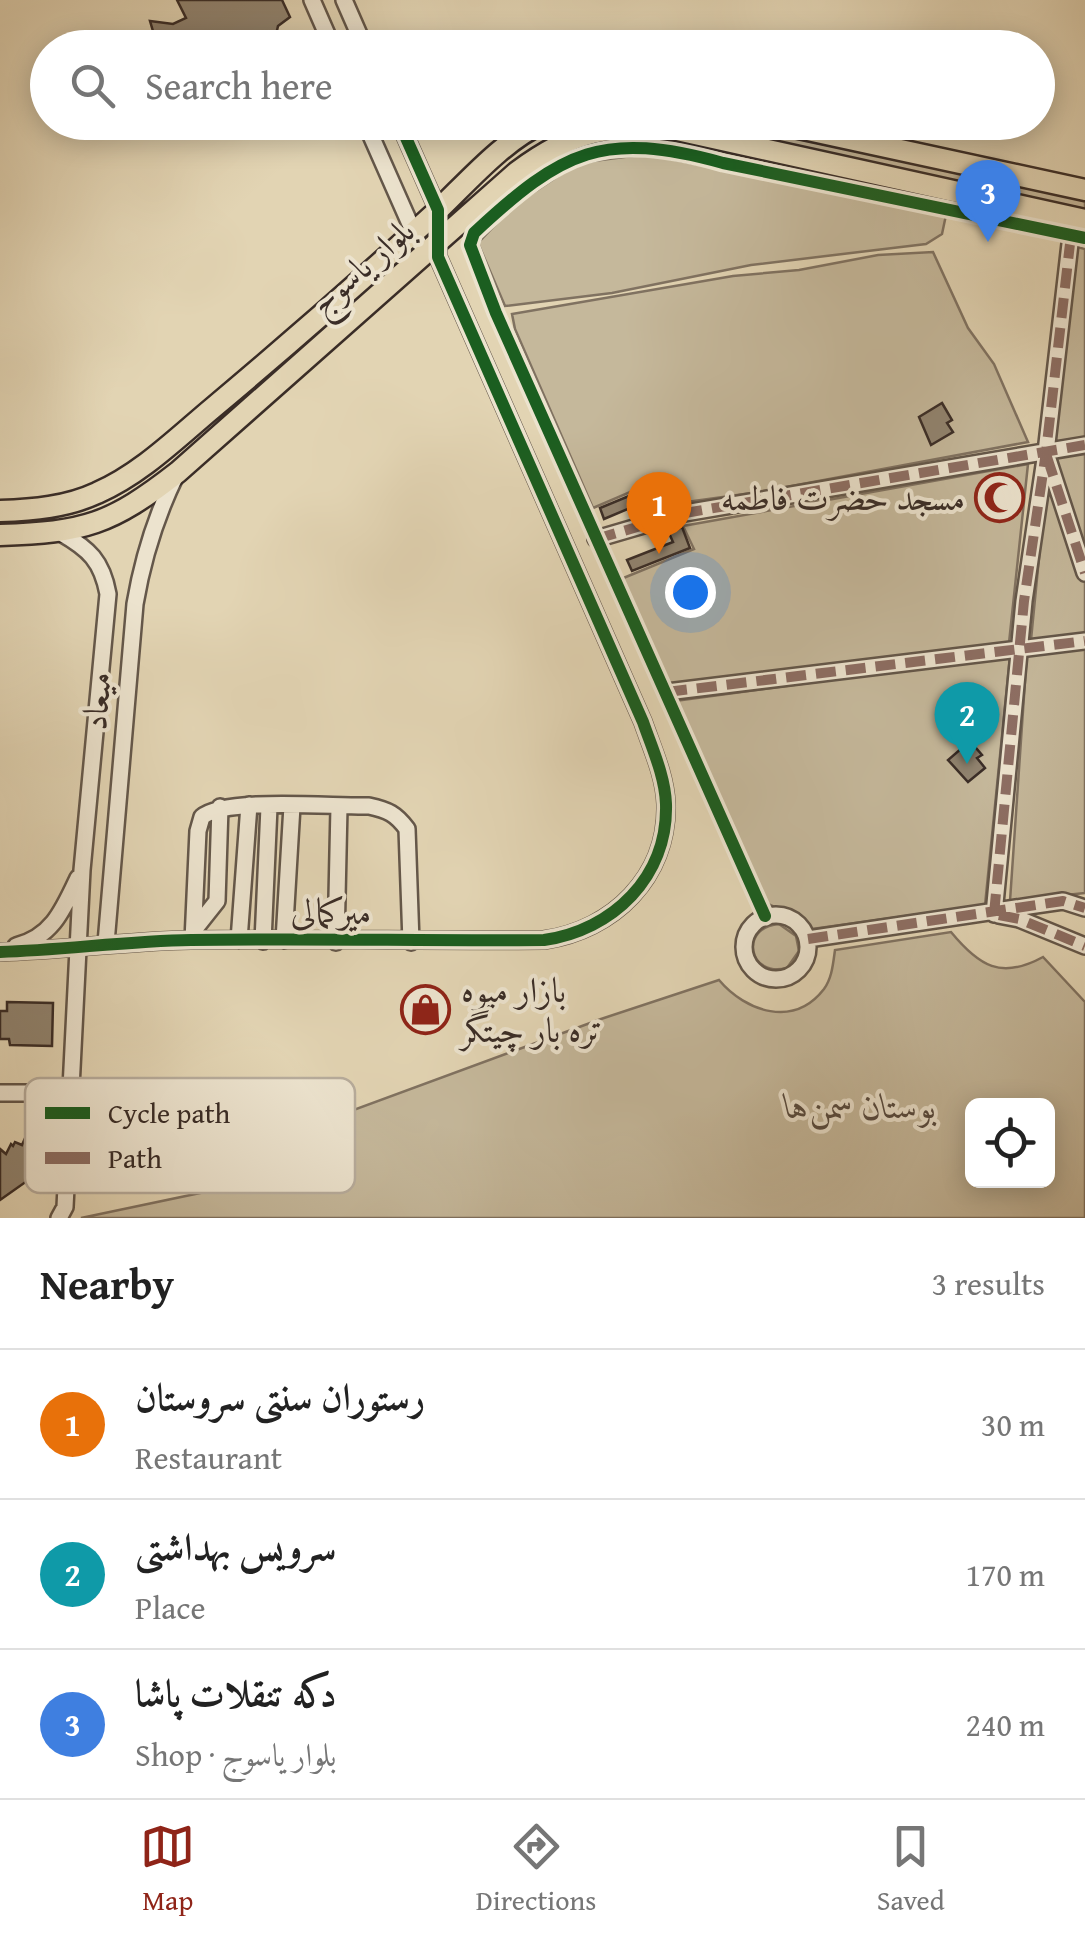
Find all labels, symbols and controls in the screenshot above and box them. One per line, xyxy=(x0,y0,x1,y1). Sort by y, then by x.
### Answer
search box xyxy=(30,30,1055,140)
text: Search here xyxy=(145,57,333,113)
icon: search xyxy=(65,58,120,113)
pin: 3 xyxy=(956,160,1020,242)
street label: بلوار یاسوج xyxy=(297,206,429,331)
mosque icon: مسجد حضرت فاطمه xyxy=(974,471,1026,523)
pin: 1 xyxy=(626,472,692,554)
place label: مسجد حضرت فاطمه xyxy=(721,472,965,523)
your location xyxy=(665,567,716,618)
street label: میعاد xyxy=(68,670,124,732)
pin: 2 xyxy=(934,682,1000,764)
street label: میرکمالی xyxy=(290,885,372,937)
place label: بازار میوه تره بار چیتگر xyxy=(458,964,602,1055)
shop icon: بازار میوه تره بار چیتگر xyxy=(400,983,452,1035)
legend xyxy=(25,1078,355,1193)
park label: بوستان سمن‌ها xyxy=(782,1080,937,1131)
text: Cycle path xyxy=(108,1092,231,1133)
map controls xyxy=(965,1098,1055,1188)
button: locate xyxy=(965,1098,1055,1188)
text: Path xyxy=(108,1137,162,1178)
text: Nearby xyxy=(40,1253,174,1314)
text: 3 results xyxy=(932,1260,1045,1307)
text: رستوران سنتی سروستان xyxy=(135,1368,425,1424)
text: 1 xyxy=(64,1401,81,1448)
text: 30 m xyxy=(981,1401,1045,1448)
text: Restaurant xyxy=(135,1434,282,1481)
text: سرویس بهداشتی xyxy=(135,1518,336,1574)
text: 2 xyxy=(64,1551,81,1598)
text: 170 m xyxy=(966,1551,1045,1598)
text: Place xyxy=(135,1584,206,1631)
text: دکه تنقلات پاشا xyxy=(135,1664,337,1720)
text: 3 xyxy=(64,1701,81,1748)
text: 240 m xyxy=(966,1701,1045,1748)
text: Shop · بلوار یاسوج xyxy=(135,1731,337,1778)
tab: Map xyxy=(140,1819,195,1920)
tab: Directions xyxy=(476,1819,596,1920)
tab: Saved xyxy=(877,1819,945,1920)

